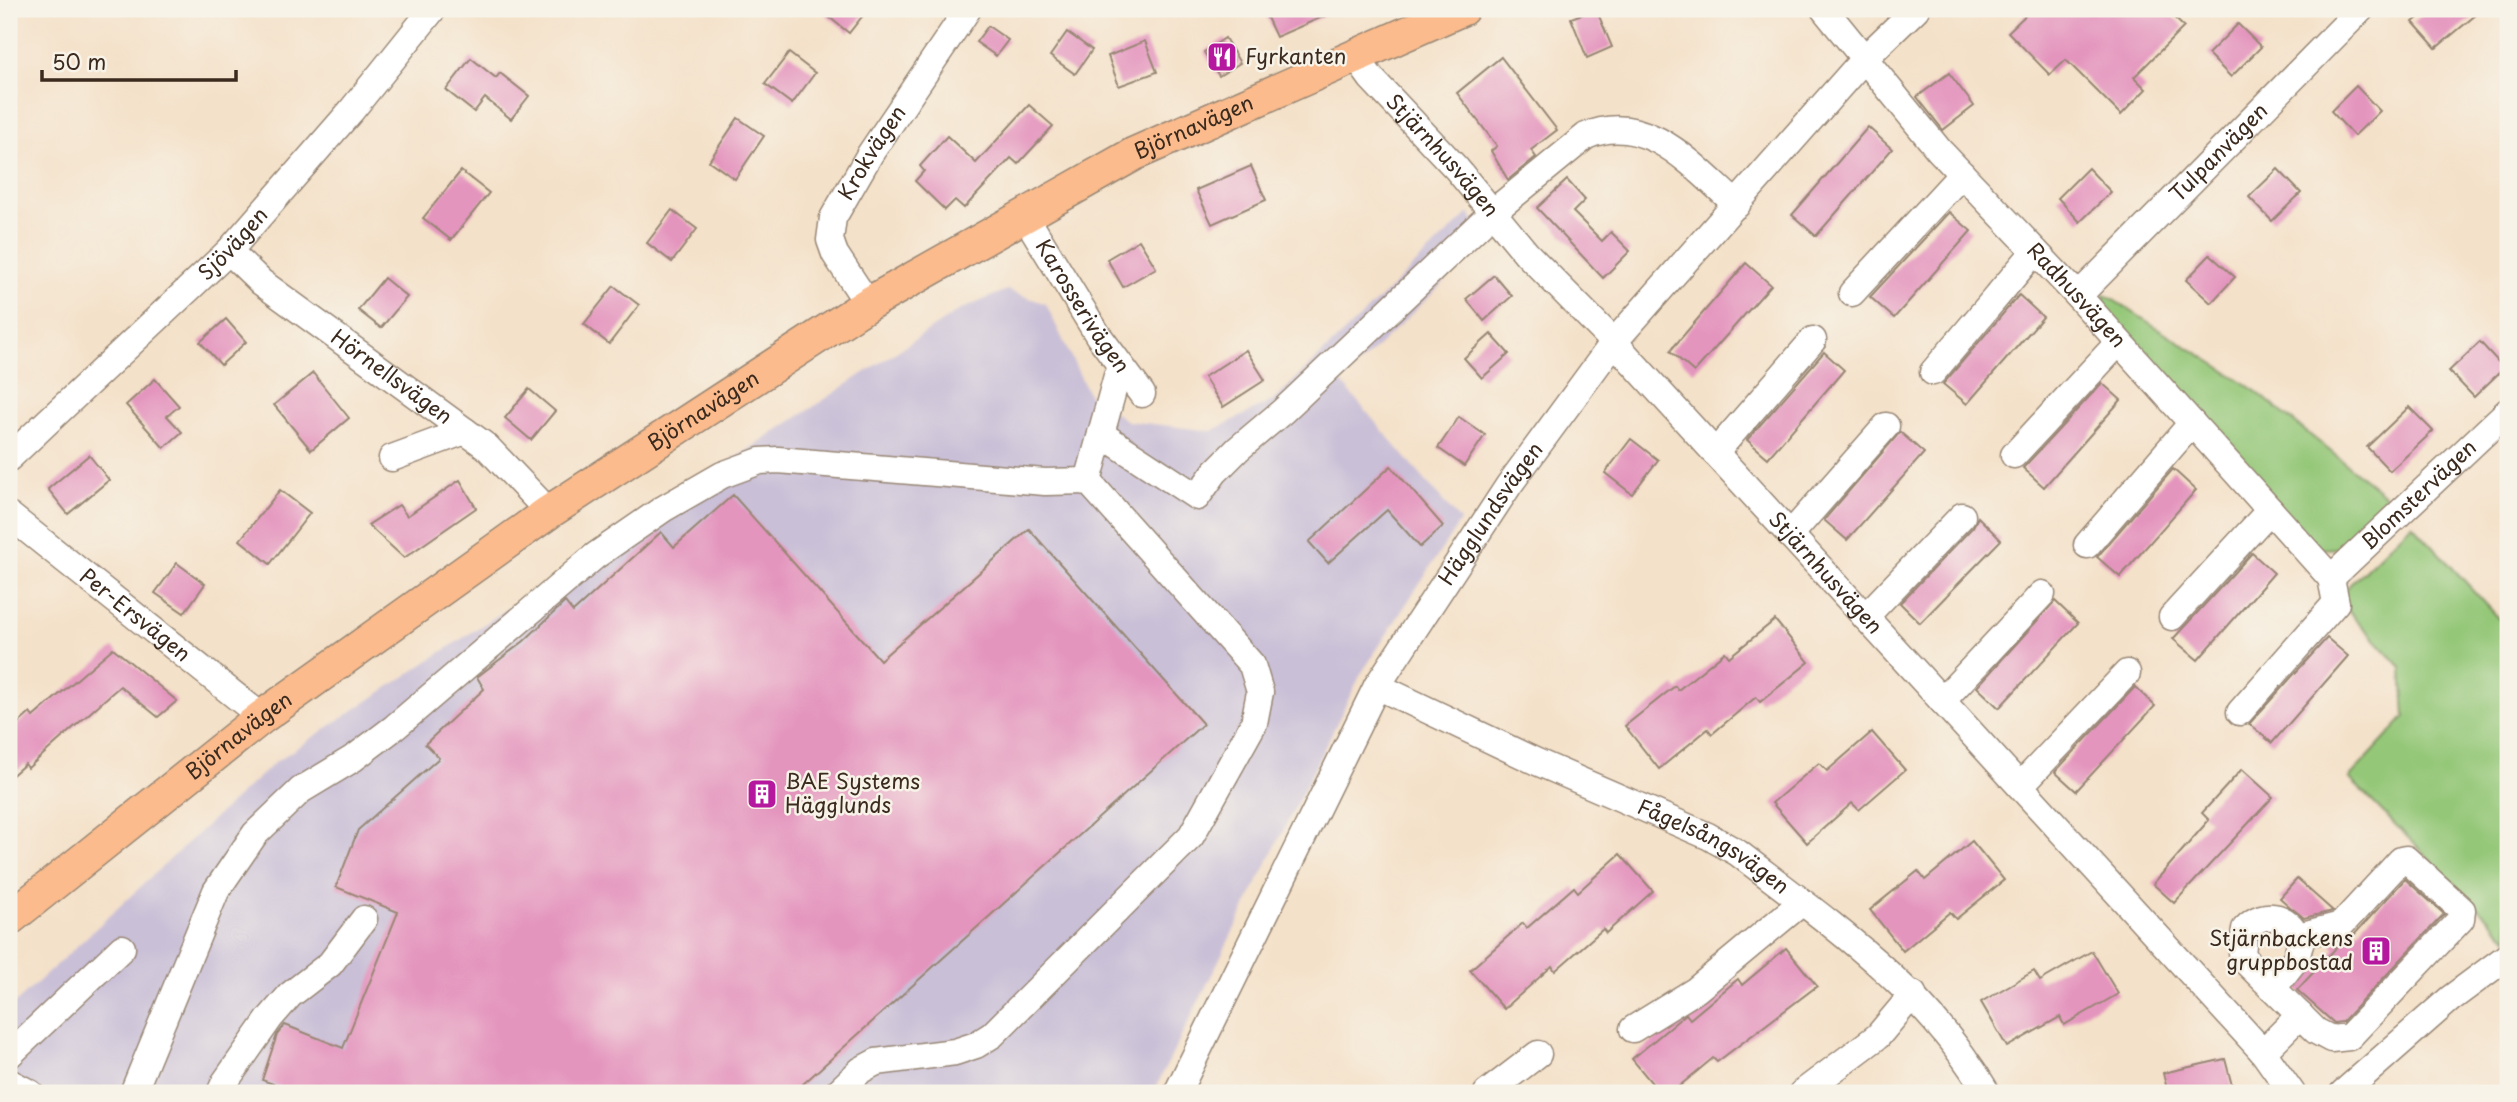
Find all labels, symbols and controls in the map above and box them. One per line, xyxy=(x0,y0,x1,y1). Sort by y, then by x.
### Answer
scale bar xyxy=(42,38,236,82)
place label: Fyrkanten xyxy=(1245,39,1346,71)
restaurant icon: Fyrkanten xyxy=(1205,40,1239,74)
text: 50 m xyxy=(52,45,106,77)
street label: Björnavägen xyxy=(1128,85,1258,166)
street label: Stjärnhusvägen xyxy=(1379,85,1508,223)
street label: Tulpanvägen xyxy=(2161,95,2274,208)
street label: Krokvägen xyxy=(829,98,913,205)
street label: Sjövägen xyxy=(190,199,274,287)
street label: Karosserivägen xyxy=(1029,232,1139,379)
street label: Radhusvägen xyxy=(2021,234,2135,354)
street label: Hörnellsvägen xyxy=(325,320,460,431)
street label: Björnavägen xyxy=(640,361,765,458)
street label: Blomstervägen xyxy=(2353,431,2483,556)
street label: Hägglundsvägen xyxy=(1429,434,1550,591)
street label: Stjärnhusvägen xyxy=(1762,503,1891,640)
street label: Per-Ersvägen xyxy=(74,560,198,668)
street label: Björnavägen xyxy=(178,683,298,786)
place label: BAE Systems Hägglunds xyxy=(785,764,920,820)
building icon: BAE Systems Hägglunds xyxy=(745,777,779,811)
street label: Fågelsångsvägen xyxy=(1633,789,1797,901)
place label: Stjärnbackens gruppbostad xyxy=(2209,921,2353,977)
building icon: Stjärnbackens gruppbostad xyxy=(2359,934,2393,968)

